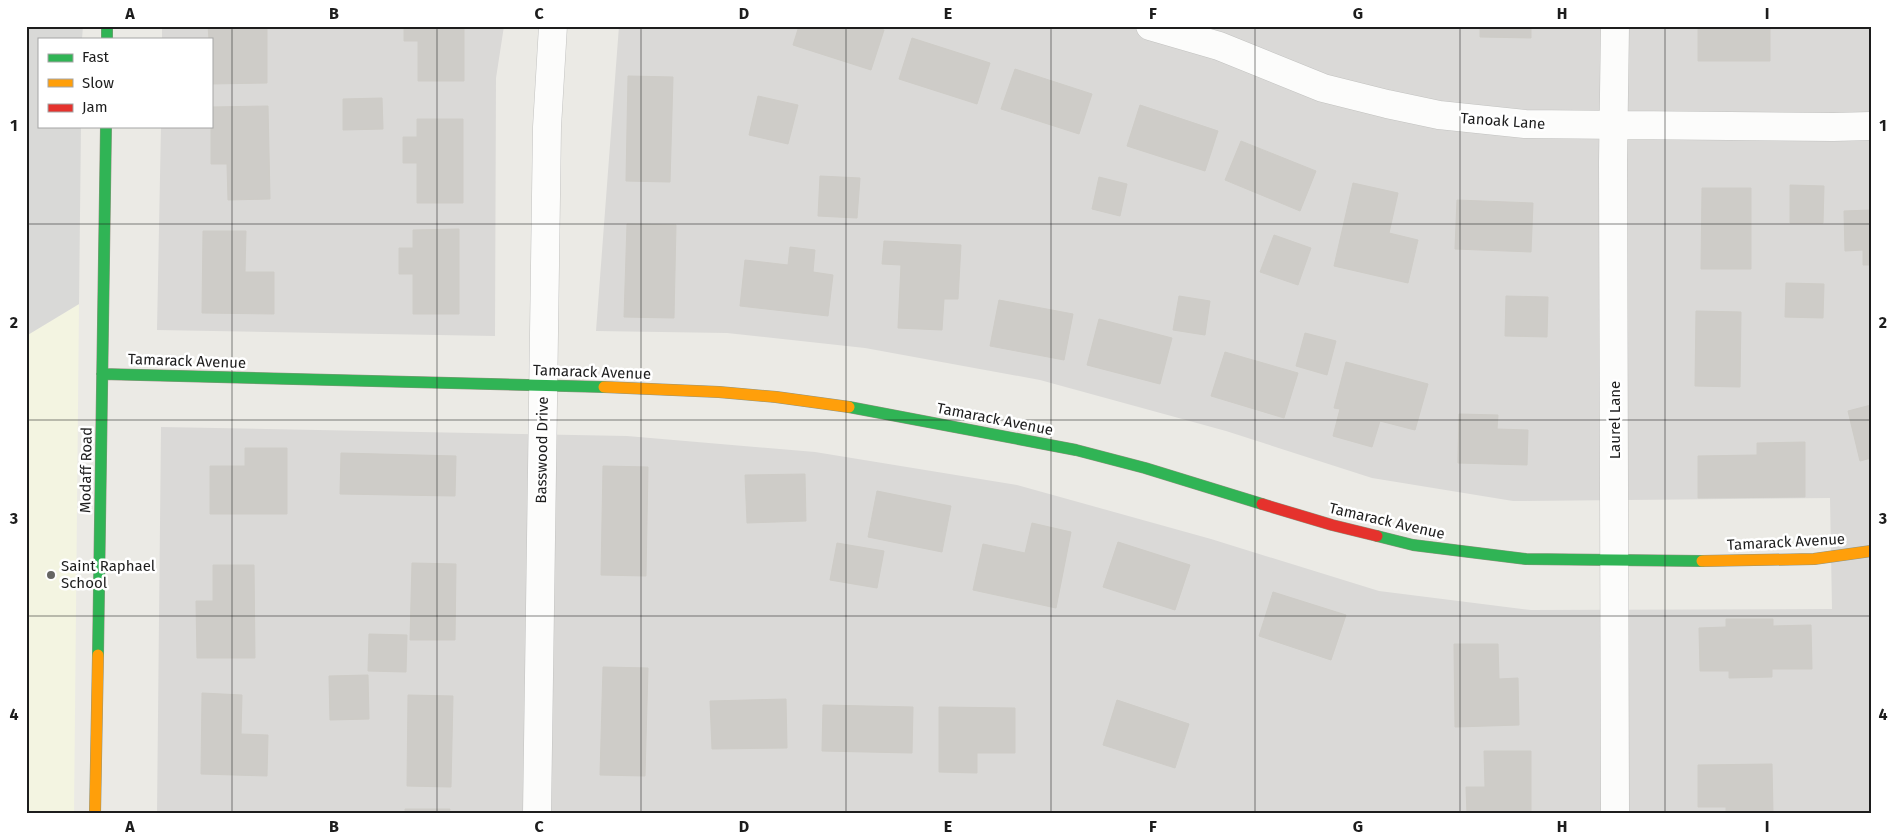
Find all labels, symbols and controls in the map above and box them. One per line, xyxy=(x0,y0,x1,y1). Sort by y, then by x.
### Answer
text: A xyxy=(124,4,135,23)
text: B xyxy=(329,4,339,23)
text: C xyxy=(534,4,544,23)
text: D xyxy=(739,4,749,23)
text: E xyxy=(944,4,952,23)
text: F xyxy=(1149,4,1157,23)
text: G xyxy=(1353,4,1363,23)
text: H xyxy=(1557,4,1567,23)
text: I xyxy=(1765,4,1769,23)
legend xyxy=(38,38,212,128)
text: Fast xyxy=(82,48,109,66)
text: Slow xyxy=(82,74,114,92)
text: Jam xyxy=(82,98,108,116)
street label: Tanoak Lane xyxy=(1460,109,1546,133)
text: 1 xyxy=(10,116,18,135)
text: 1 xyxy=(1879,116,1887,135)
text: 2 xyxy=(10,313,18,332)
text: 2 xyxy=(1879,313,1887,332)
street label: Tamarack Avenue xyxy=(128,350,246,372)
street label: Tamarack Avenue xyxy=(533,361,651,383)
street label: Laurel Lane xyxy=(1606,381,1624,459)
street label: Basswood Drive xyxy=(532,396,552,504)
street label: Tamarack Avenue xyxy=(935,399,1055,439)
street label: Modaff Road xyxy=(76,427,96,513)
street label: Tamarack Avenue xyxy=(1327,499,1447,543)
text: 3 xyxy=(9,509,18,528)
text: 3 xyxy=(1878,509,1887,528)
street label: Tamarack Avenue xyxy=(1727,530,1845,554)
place label: Saint Raphael School xyxy=(61,557,156,592)
marker: Saint Raphael School xyxy=(45,569,57,581)
text: 4 xyxy=(9,705,19,724)
text: 4 xyxy=(1878,705,1888,724)
text: A xyxy=(124,817,135,836)
text: B xyxy=(329,817,339,836)
text: C xyxy=(534,817,544,836)
text: D xyxy=(739,817,749,836)
text: E xyxy=(944,817,952,836)
text: F xyxy=(1149,817,1157,836)
text: G xyxy=(1353,817,1363,836)
text: H xyxy=(1557,817,1567,836)
text: I xyxy=(1765,817,1769,836)

